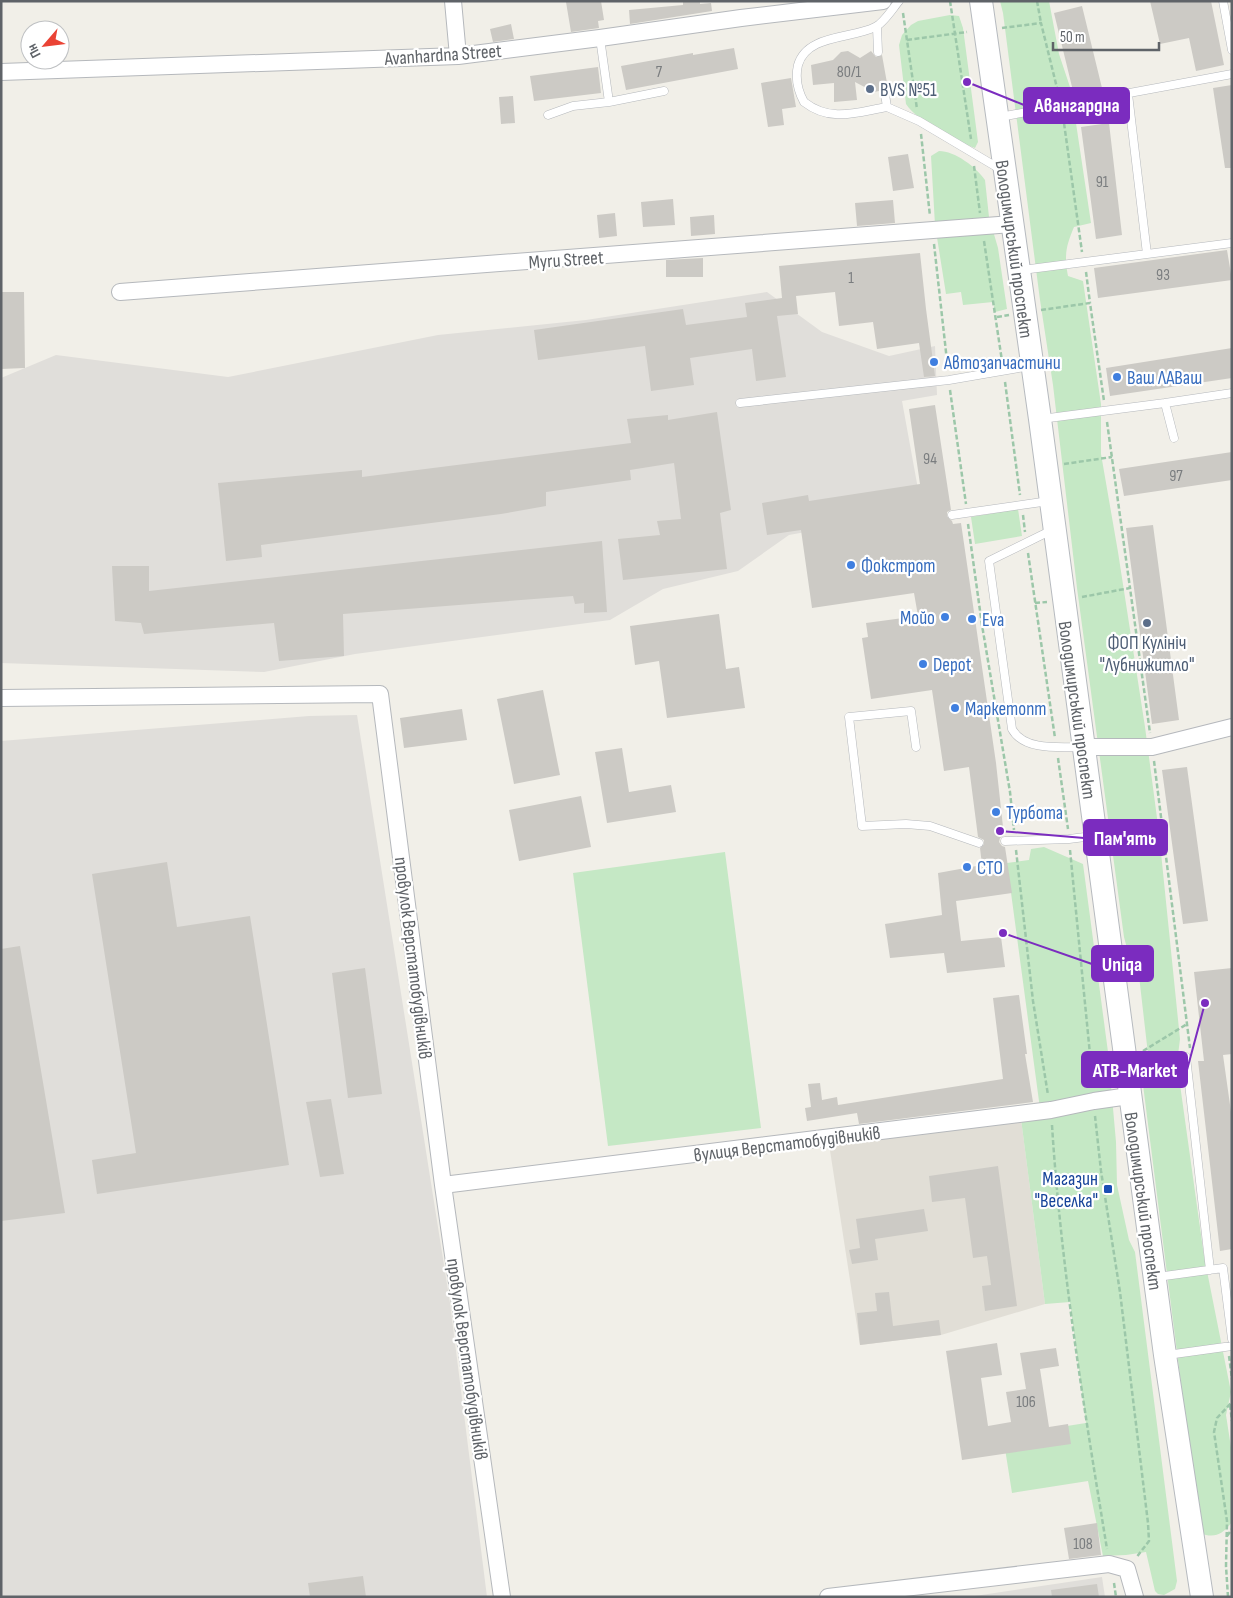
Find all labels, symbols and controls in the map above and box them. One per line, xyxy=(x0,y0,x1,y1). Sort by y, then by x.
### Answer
north arrow xyxy=(20,20,70,70)
scale bar xyxy=(1053,20,1159,52)
text: 50 m xyxy=(1060,28,1085,47)
street label: Avanhardna Street xyxy=(383,40,503,71)
text: Пн xyxy=(23,41,45,61)
house number: 7 xyxy=(656,63,663,82)
house number: 80/1 xyxy=(837,63,862,82)
place label: BVS №51 xyxy=(880,79,937,102)
marker: BVS №51 xyxy=(864,83,876,95)
callout: Авангардна xyxy=(1024,88,1129,123)
text: Авангардна xyxy=(1033,94,1120,118)
street label: Володимирський проспект xyxy=(990,159,1037,340)
house number: 91 xyxy=(1096,173,1109,192)
street label: Myru Street xyxy=(528,246,605,275)
house number: 93 xyxy=(1156,266,1170,285)
house number: 1 xyxy=(848,269,854,288)
place label: Автозапчастини xyxy=(943,352,1061,375)
marker: Автозапчастини xyxy=(928,356,940,368)
place label: Ваш ЛАВаш xyxy=(1127,367,1202,390)
marker: Ваш ЛАВаш xyxy=(1111,371,1123,383)
house number: 94 xyxy=(923,450,937,469)
house number: 97 xyxy=(1169,467,1183,486)
place label: Фокстрот xyxy=(861,555,936,578)
marker: Фокстрот xyxy=(845,559,857,571)
place label: Мойо xyxy=(900,607,935,630)
place label: Eva xyxy=(982,609,1004,632)
marker: Мойо xyxy=(939,611,951,623)
marker: Eva xyxy=(966,613,978,625)
marker: ФОП Кулініч "Лубнижитло" xyxy=(1141,617,1153,629)
street label: Володимирський проспект xyxy=(1053,620,1100,801)
place label: ФОП Кулініч "Лубнижитло" xyxy=(1100,632,1194,677)
place label: Depot xyxy=(933,654,972,677)
marker: Depot xyxy=(917,658,929,670)
place label: Маркетопт xyxy=(965,698,1047,721)
marker: Маркетопт xyxy=(949,702,961,714)
place label: Турбота xyxy=(1006,802,1063,825)
marker: Турбота xyxy=(990,806,1002,818)
callout: Пам'ять xyxy=(1084,820,1167,855)
text: Пам'ять xyxy=(1094,827,1156,851)
street label: провулок Верстатобудівників xyxy=(389,856,436,1061)
place label: СТО xyxy=(977,857,1003,880)
marker: СТО xyxy=(961,861,973,873)
callout: Uniqa xyxy=(1092,946,1153,981)
text: Uniqa xyxy=(1102,953,1142,977)
callout: ATB-Market xyxy=(1082,1052,1187,1087)
text: ATB-Market xyxy=(1092,1059,1178,1083)
street label: Володимирський проспект xyxy=(1119,1111,1166,1292)
street label: вулиця Верстатобудівників xyxy=(693,1122,882,1167)
place label: Магазин "Веселка" xyxy=(1035,1168,1098,1213)
marker: Магазин "Веселка" xyxy=(1102,1183,1114,1195)
street label: провулок Верстатобудівників xyxy=(441,1257,492,1462)
house number: 106 xyxy=(1016,1393,1036,1412)
house number: 108 xyxy=(1073,1535,1093,1554)

